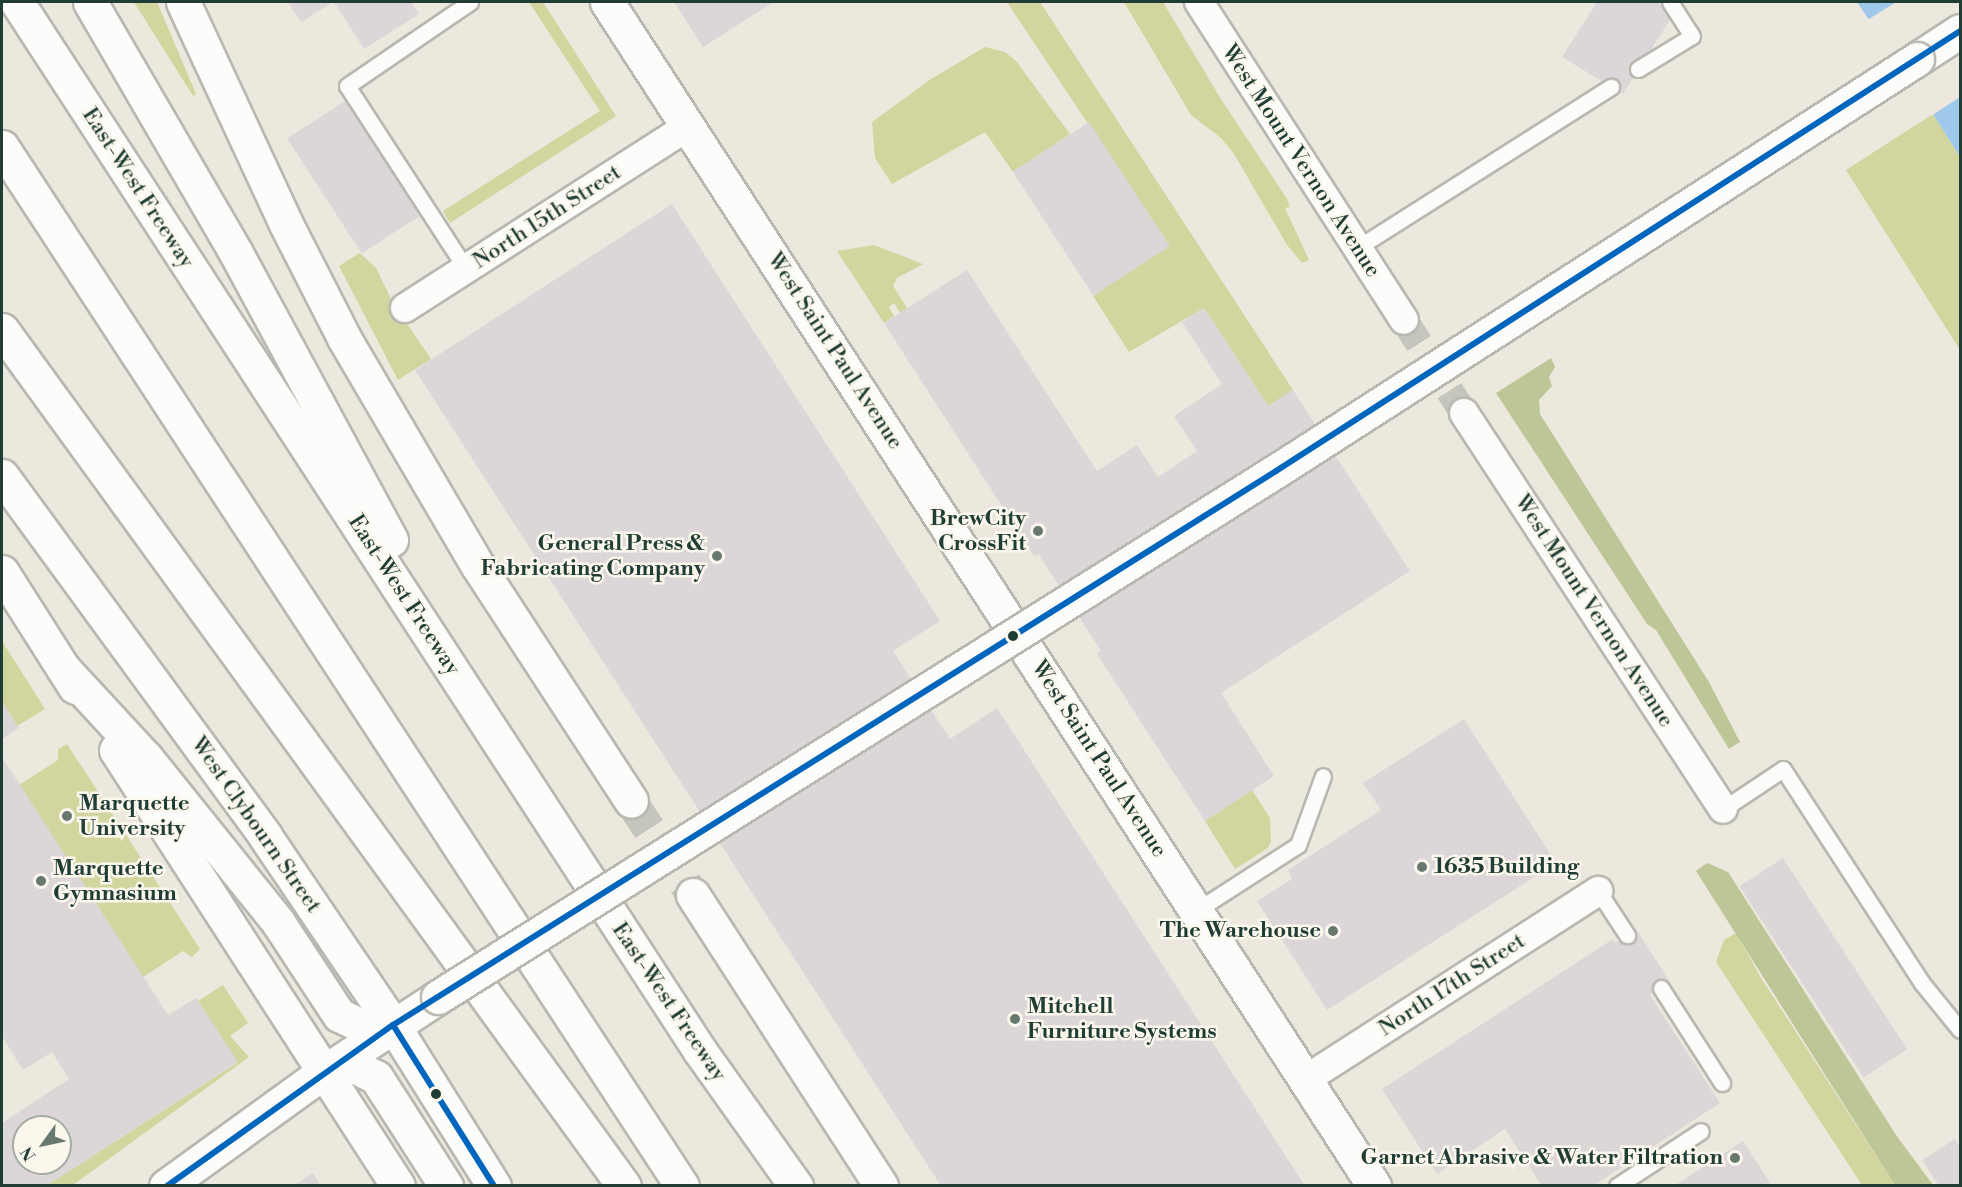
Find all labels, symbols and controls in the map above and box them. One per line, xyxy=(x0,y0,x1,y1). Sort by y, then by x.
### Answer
street label: West Mount Vernon Avenue xyxy=(1216,40,1386,282)
street label: East-West Freeway xyxy=(76,103,200,273)
street label: North 15th Street xyxy=(468,159,626,275)
street label: West Saint Paul Avenue xyxy=(761,248,909,454)
street label: West Mount Vernon Avenue xyxy=(1509,490,1679,732)
place label: BrewCity CrossFit xyxy=(930,505,1026,556)
street label: East-West Freeway xyxy=(342,510,466,680)
marker: BrewCity CrossFit xyxy=(1031,524,1045,538)
place label: General Press & Fabricating Company xyxy=(481,530,705,582)
marker: General Press & Fabricating Company xyxy=(710,549,724,563)
unlabelled marker xyxy=(1007,630,1019,642)
street label: West Saint Paul Avenue xyxy=(1025,656,1173,862)
street label: West Clybourn Street xyxy=(185,732,327,918)
place label: Marquette University xyxy=(79,790,189,842)
marker: Marquette University xyxy=(60,809,74,823)
place label: 1635 Building xyxy=(1434,854,1579,880)
place label: Marquette Gymnasium xyxy=(53,855,177,906)
marker: 1635 Building xyxy=(1415,860,1429,874)
marker: Marquette Gymnasium xyxy=(34,874,48,888)
street label: East-West Freeway xyxy=(606,918,732,1086)
place label: The Warehouse xyxy=(1160,918,1321,944)
marker: The Warehouse xyxy=(1326,924,1340,938)
street label: North 17th Street xyxy=(1374,928,1530,1042)
place label: Mitchell Furniture Systems xyxy=(1027,993,1217,1044)
marker: Mitchell Furniture Systems xyxy=(1008,1012,1022,1026)
unlabelled marker xyxy=(430,1088,442,1100)
north arrow xyxy=(12,1115,72,1175)
text: N xyxy=(17,1143,40,1164)
place label: Garnet Abrasive & Water Filtration xyxy=(1361,1145,1723,1171)
marker: Garnet Abrasive & Water Filtration xyxy=(1728,1151,1742,1165)

